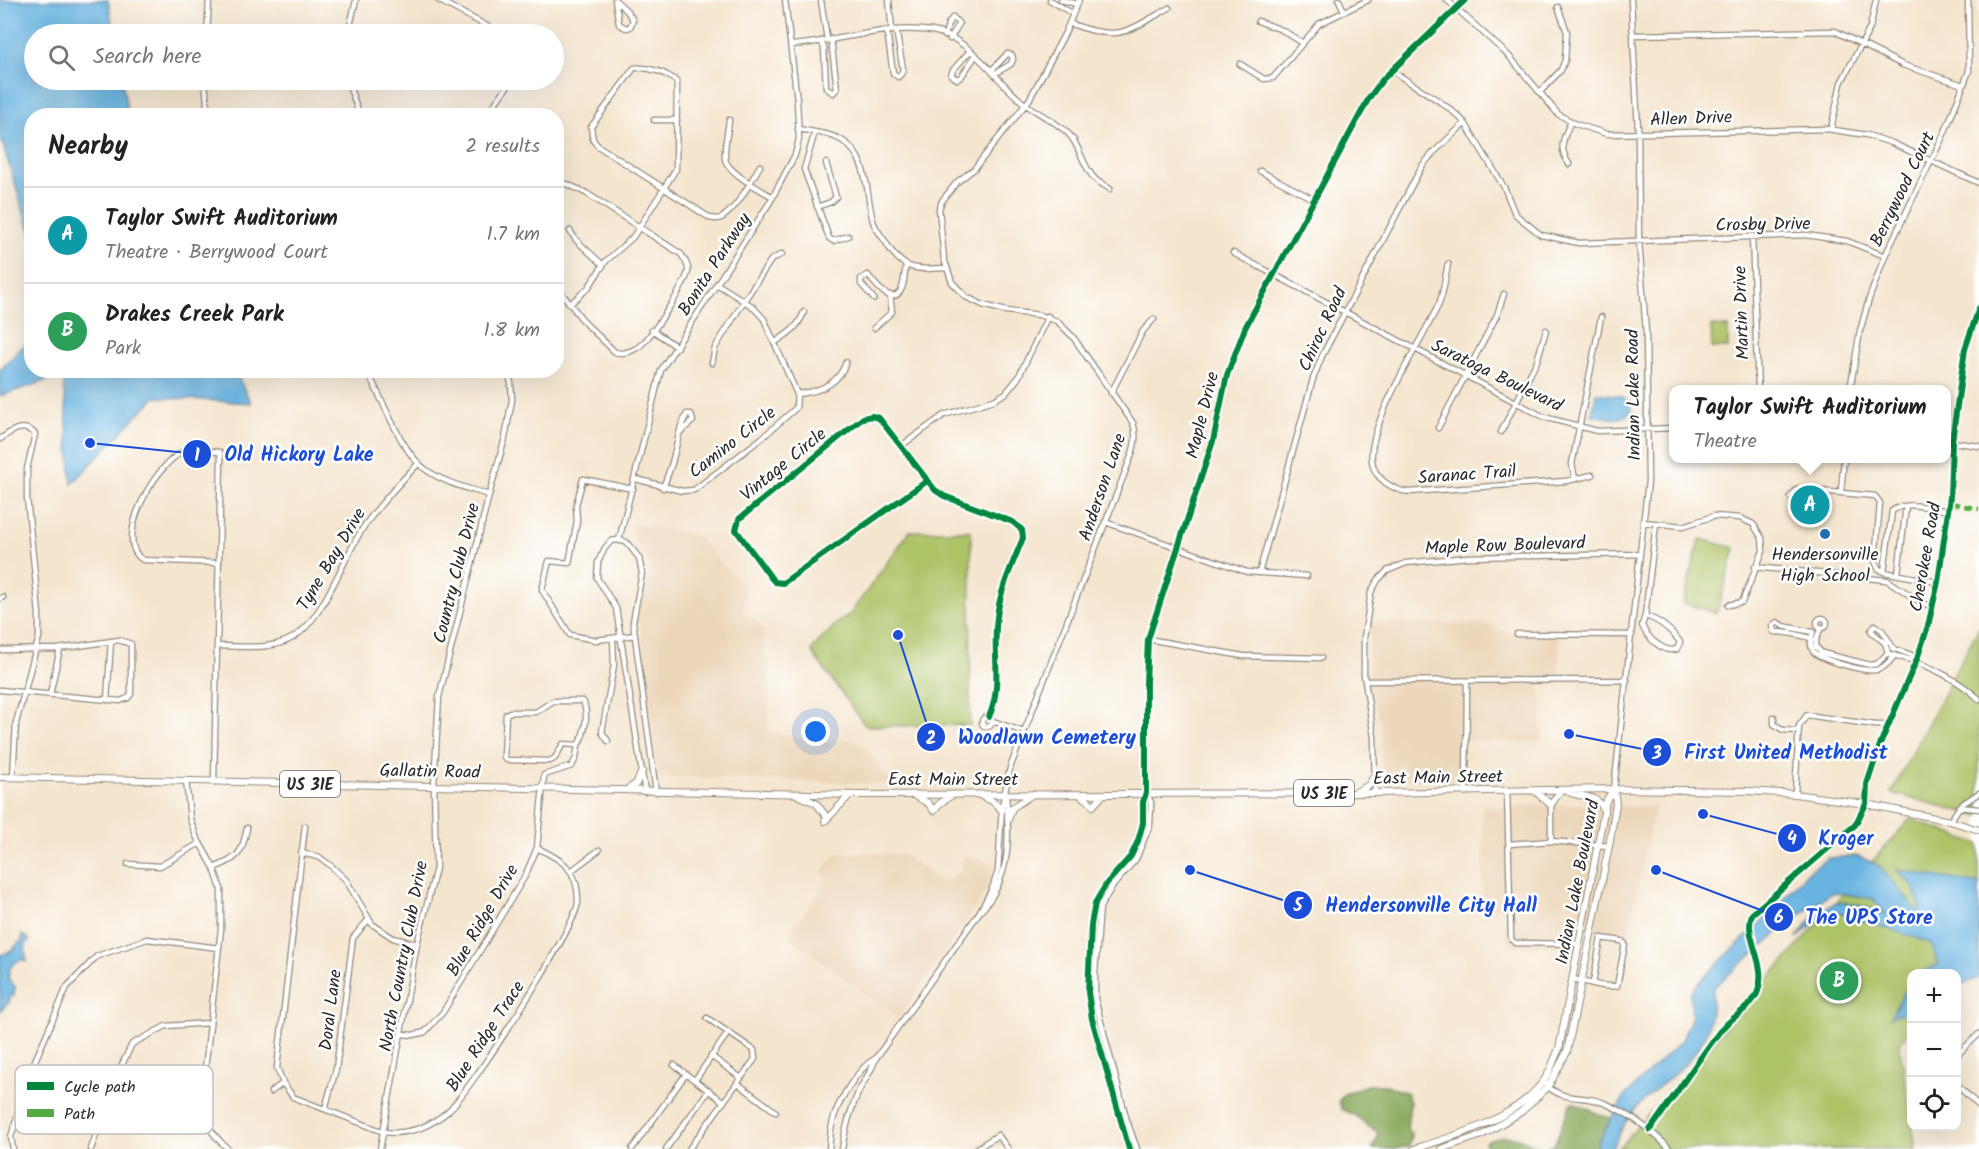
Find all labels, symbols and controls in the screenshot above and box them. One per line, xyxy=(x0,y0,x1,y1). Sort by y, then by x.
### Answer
search box xyxy=(24,24,564,90)
text: Search here xyxy=(93,40,201,75)
icon: search xyxy=(45,41,78,74)
street label: Allen Drive xyxy=(1649,104,1733,135)
text: Nearby xyxy=(48,126,128,168)
street label: Berrywood Court xyxy=(1863,126,1944,252)
text: 2 results xyxy=(465,131,540,163)
text: Taylor Swift Auditorium xyxy=(105,202,338,237)
street label: Bonita Parkway xyxy=(671,207,760,322)
street label: Crosby Drive xyxy=(1715,210,1811,241)
text: A xyxy=(61,219,74,251)
text: 1.7 km xyxy=(486,219,540,251)
text: Theatre · Berrywood Court xyxy=(105,237,328,269)
street label: Martin Drive xyxy=(1726,265,1759,361)
street label: Chiroc Road xyxy=(1291,282,1356,377)
text: Drakes Creek Park xyxy=(105,298,284,333)
text: B xyxy=(61,315,74,347)
text: 1.8 km xyxy=(484,315,540,347)
street label: Indian Lake Road xyxy=(1619,328,1650,461)
street label: Saratoga Boulevard xyxy=(1425,332,1568,421)
text: Park xyxy=(105,333,141,365)
street label: Maple Drive xyxy=(1179,369,1228,462)
popup xyxy=(1669,385,1951,463)
text: Taylor Swift Auditorium xyxy=(1694,391,1926,426)
street label: Camino Circle xyxy=(683,400,783,487)
street label: Vintage Circle xyxy=(734,421,834,509)
text: Theatre xyxy=(1694,426,1757,458)
street label: Anderson Lane xyxy=(1071,430,1135,545)
callout: Old Hickory Lake xyxy=(182,435,386,473)
text: Old Hickory Lake xyxy=(224,440,374,472)
text: 1 xyxy=(194,442,200,471)
street label: Saranac Trail xyxy=(1417,458,1518,493)
pin: A xyxy=(1790,482,1830,528)
street label: Cherokee Road xyxy=(1903,499,1951,614)
street label: Country Club Drive xyxy=(426,500,489,647)
street label: Tyne Bay Drive xyxy=(290,503,375,617)
marker: Hendersonville High School xyxy=(1818,527,1832,541)
street label: Maple Row Boulevard xyxy=(1424,529,1587,564)
place label: Hendersonville High School xyxy=(1771,541,1879,591)
your location xyxy=(801,717,830,746)
callout: Woodlawn Cemetery xyxy=(916,718,1148,756)
text: Woodlawn Cemetery xyxy=(958,723,1137,755)
text: 2 xyxy=(926,725,936,754)
callout: First United Methodist xyxy=(1642,733,1899,771)
text: First United Methodist xyxy=(1684,738,1889,770)
text: 3 xyxy=(1651,740,1662,769)
street label: Gallatin Road xyxy=(379,757,482,788)
street label: East Main Street xyxy=(1373,763,1504,794)
street label: East Main Street xyxy=(888,766,1019,795)
road number: US 31E xyxy=(280,771,340,797)
road number: US 31E xyxy=(1294,780,1354,806)
street label: Indian Lake Boulevard xyxy=(1548,796,1609,967)
callout: Kroger xyxy=(1777,819,1886,857)
text: Kroger xyxy=(1818,824,1874,856)
text: 4 xyxy=(1787,825,1797,854)
street label: North Country Club Drive xyxy=(372,858,437,1054)
street label: Blue Ridge Drive xyxy=(439,859,527,982)
callout: Hendersonville City Hall xyxy=(1283,886,1548,924)
text: Hendersonville City Hall xyxy=(1325,891,1537,923)
text: 5 xyxy=(1292,892,1304,921)
callout: The UPS Store xyxy=(1764,898,1945,936)
text: The UPS Store xyxy=(1805,903,1933,935)
text: 6 xyxy=(1774,904,1784,933)
pin: B xyxy=(1820,958,1858,1004)
street label: Doral Lane xyxy=(312,968,351,1053)
map controls xyxy=(1907,969,1961,1131)
button: + xyxy=(1907,969,1961,1023)
street label: Blue Ridge Trace xyxy=(439,975,533,1098)
button: − xyxy=(1907,1023,1961,1077)
legend xyxy=(15,1065,213,1134)
text: Cycle path xyxy=(64,1075,136,1100)
button: locate xyxy=(1907,1077,1961,1131)
text: Path xyxy=(64,1102,95,1127)

